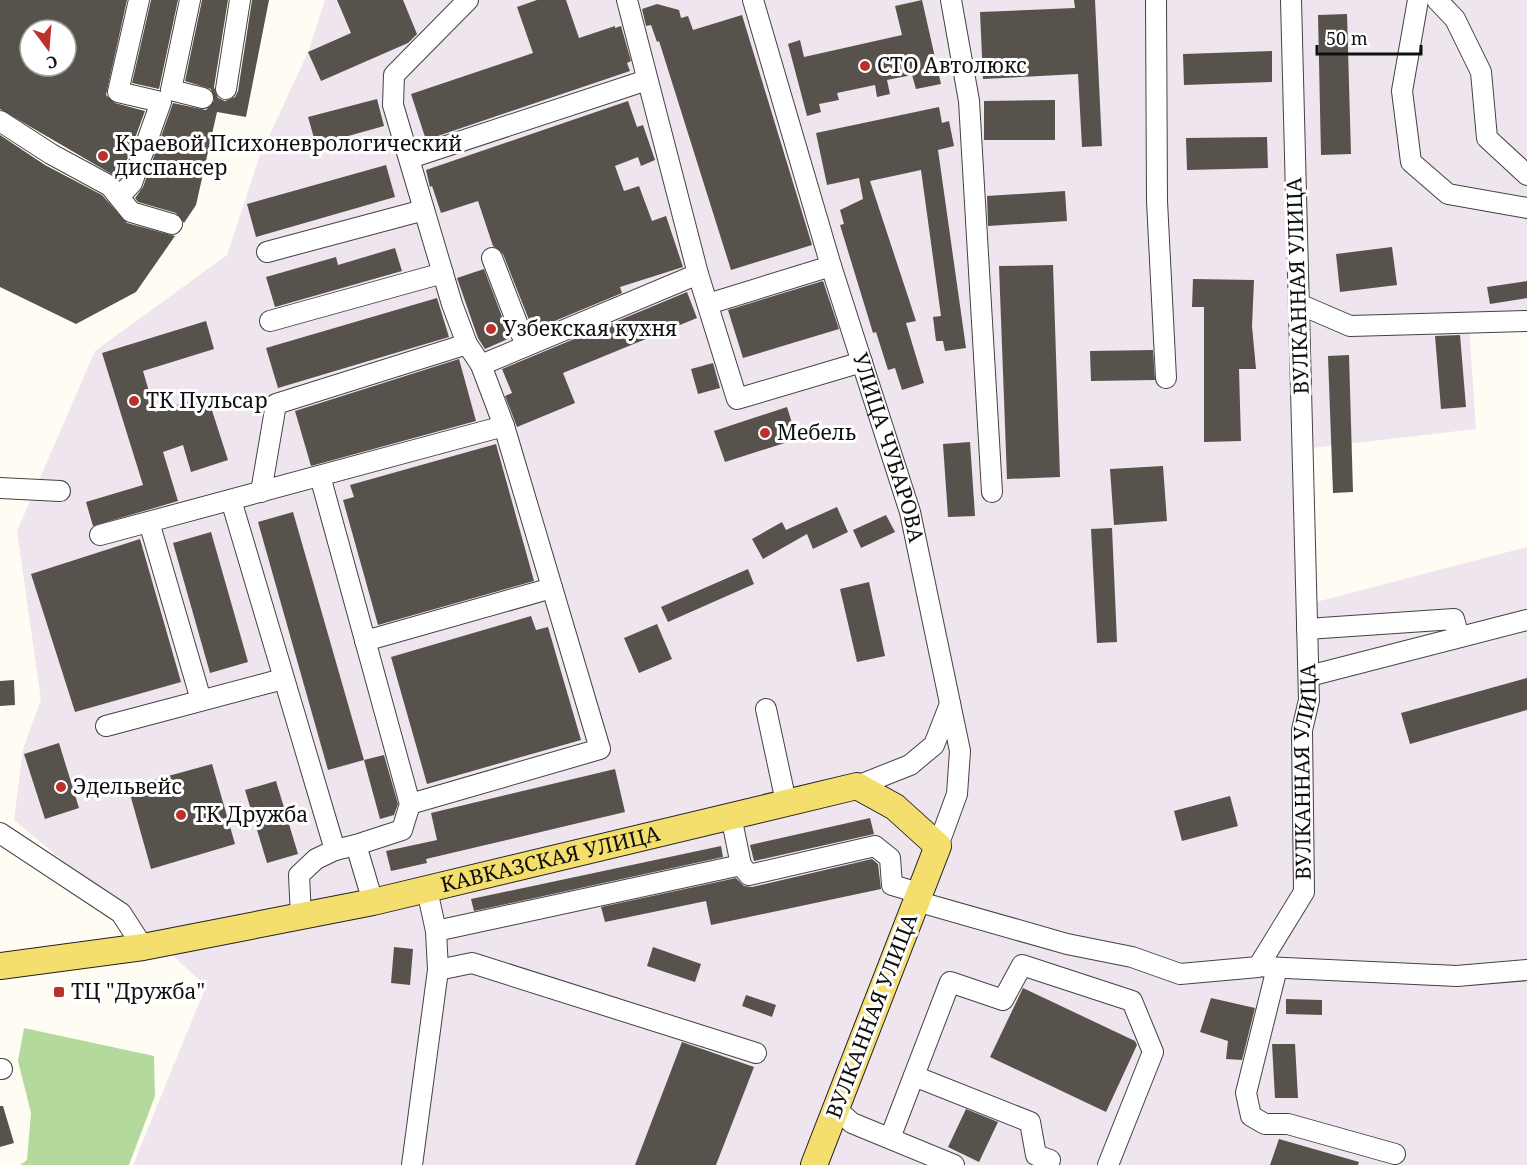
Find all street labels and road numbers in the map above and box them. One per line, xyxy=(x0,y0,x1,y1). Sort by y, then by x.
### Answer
street label: ВУЛКАННАЯ УЛИЦА xyxy=(1279,177,1315,395)
street label: УЛИЦА ЧУБАРОВА xyxy=(847,349,931,545)
street label: ВУЛКАННАЯ УЛИЦА xyxy=(1287,663,1323,880)
street label: КАВКАЗСКАЯ УЛИЦА xyxy=(438,819,663,898)
street label: ВУЛКАННАЯ УЛИЦА xyxy=(819,909,923,1122)

